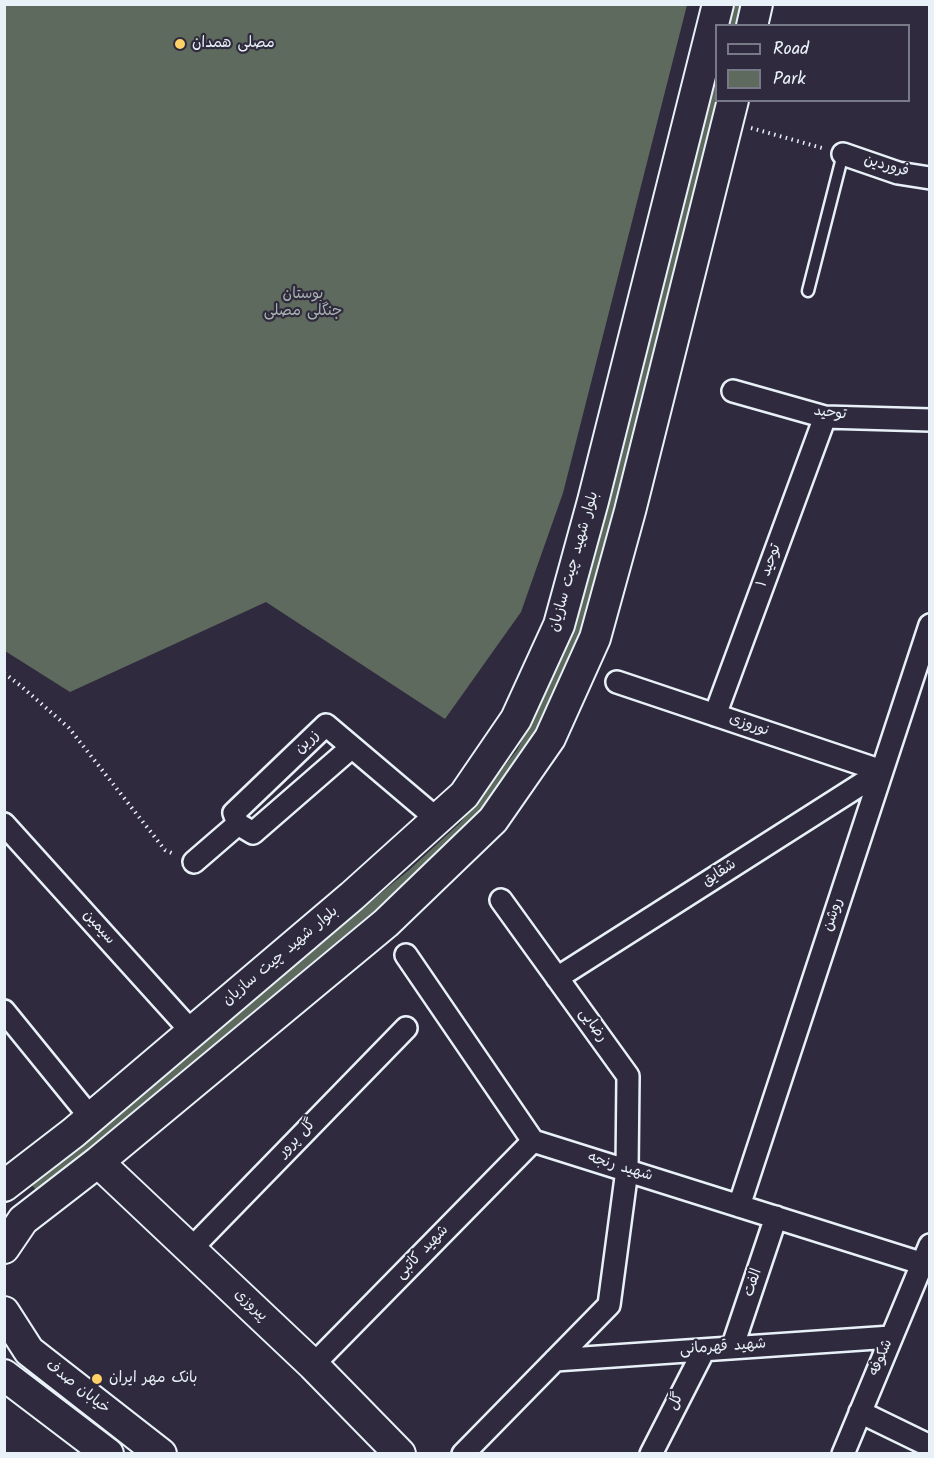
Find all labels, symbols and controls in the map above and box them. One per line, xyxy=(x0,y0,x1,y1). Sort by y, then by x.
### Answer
legend xyxy=(715,24,910,102)
place label: مصلی همدان xyxy=(192,35,275,53)
text: Road xyxy=(773,35,809,64)
marker: مصلی همدان xyxy=(173,37,187,51)
text: Park xyxy=(773,65,806,94)
street label: فروردین xyxy=(861,152,911,182)
park label: بوستان جنگلی مصلی xyxy=(264,286,342,321)
street label: توحید xyxy=(812,403,848,425)
street label: بلوار شهید چیت سازیان xyxy=(546,490,604,634)
street label: توحید ۱ xyxy=(754,542,786,590)
street label: نوروزی xyxy=(726,711,772,741)
street label: زرین xyxy=(292,727,324,759)
street label: شقایق xyxy=(700,856,740,892)
street label: روشن xyxy=(820,896,848,934)
street label: بلوار شهید چیت سازیان xyxy=(220,903,342,1011)
street label: سیمین xyxy=(78,907,118,949)
street label: رضایی xyxy=(574,1006,610,1046)
street label: گل پرور xyxy=(275,1116,321,1162)
street label: شهید رنجه xyxy=(585,1150,655,1186)
street label: شهید کاتبی xyxy=(393,1222,453,1284)
street label: الفت xyxy=(741,1267,767,1299)
street label: پیروزی xyxy=(230,1286,270,1326)
street label: شهید قهرمانی xyxy=(679,1336,767,1360)
street label: شکوفه xyxy=(866,1337,898,1379)
street label: خیابان صدف xyxy=(41,1357,113,1419)
place label: بانک مهر ایران xyxy=(109,1370,197,1388)
marker: بانک مهر ایران xyxy=(90,1372,104,1386)
street label: گل xyxy=(665,1390,689,1414)

